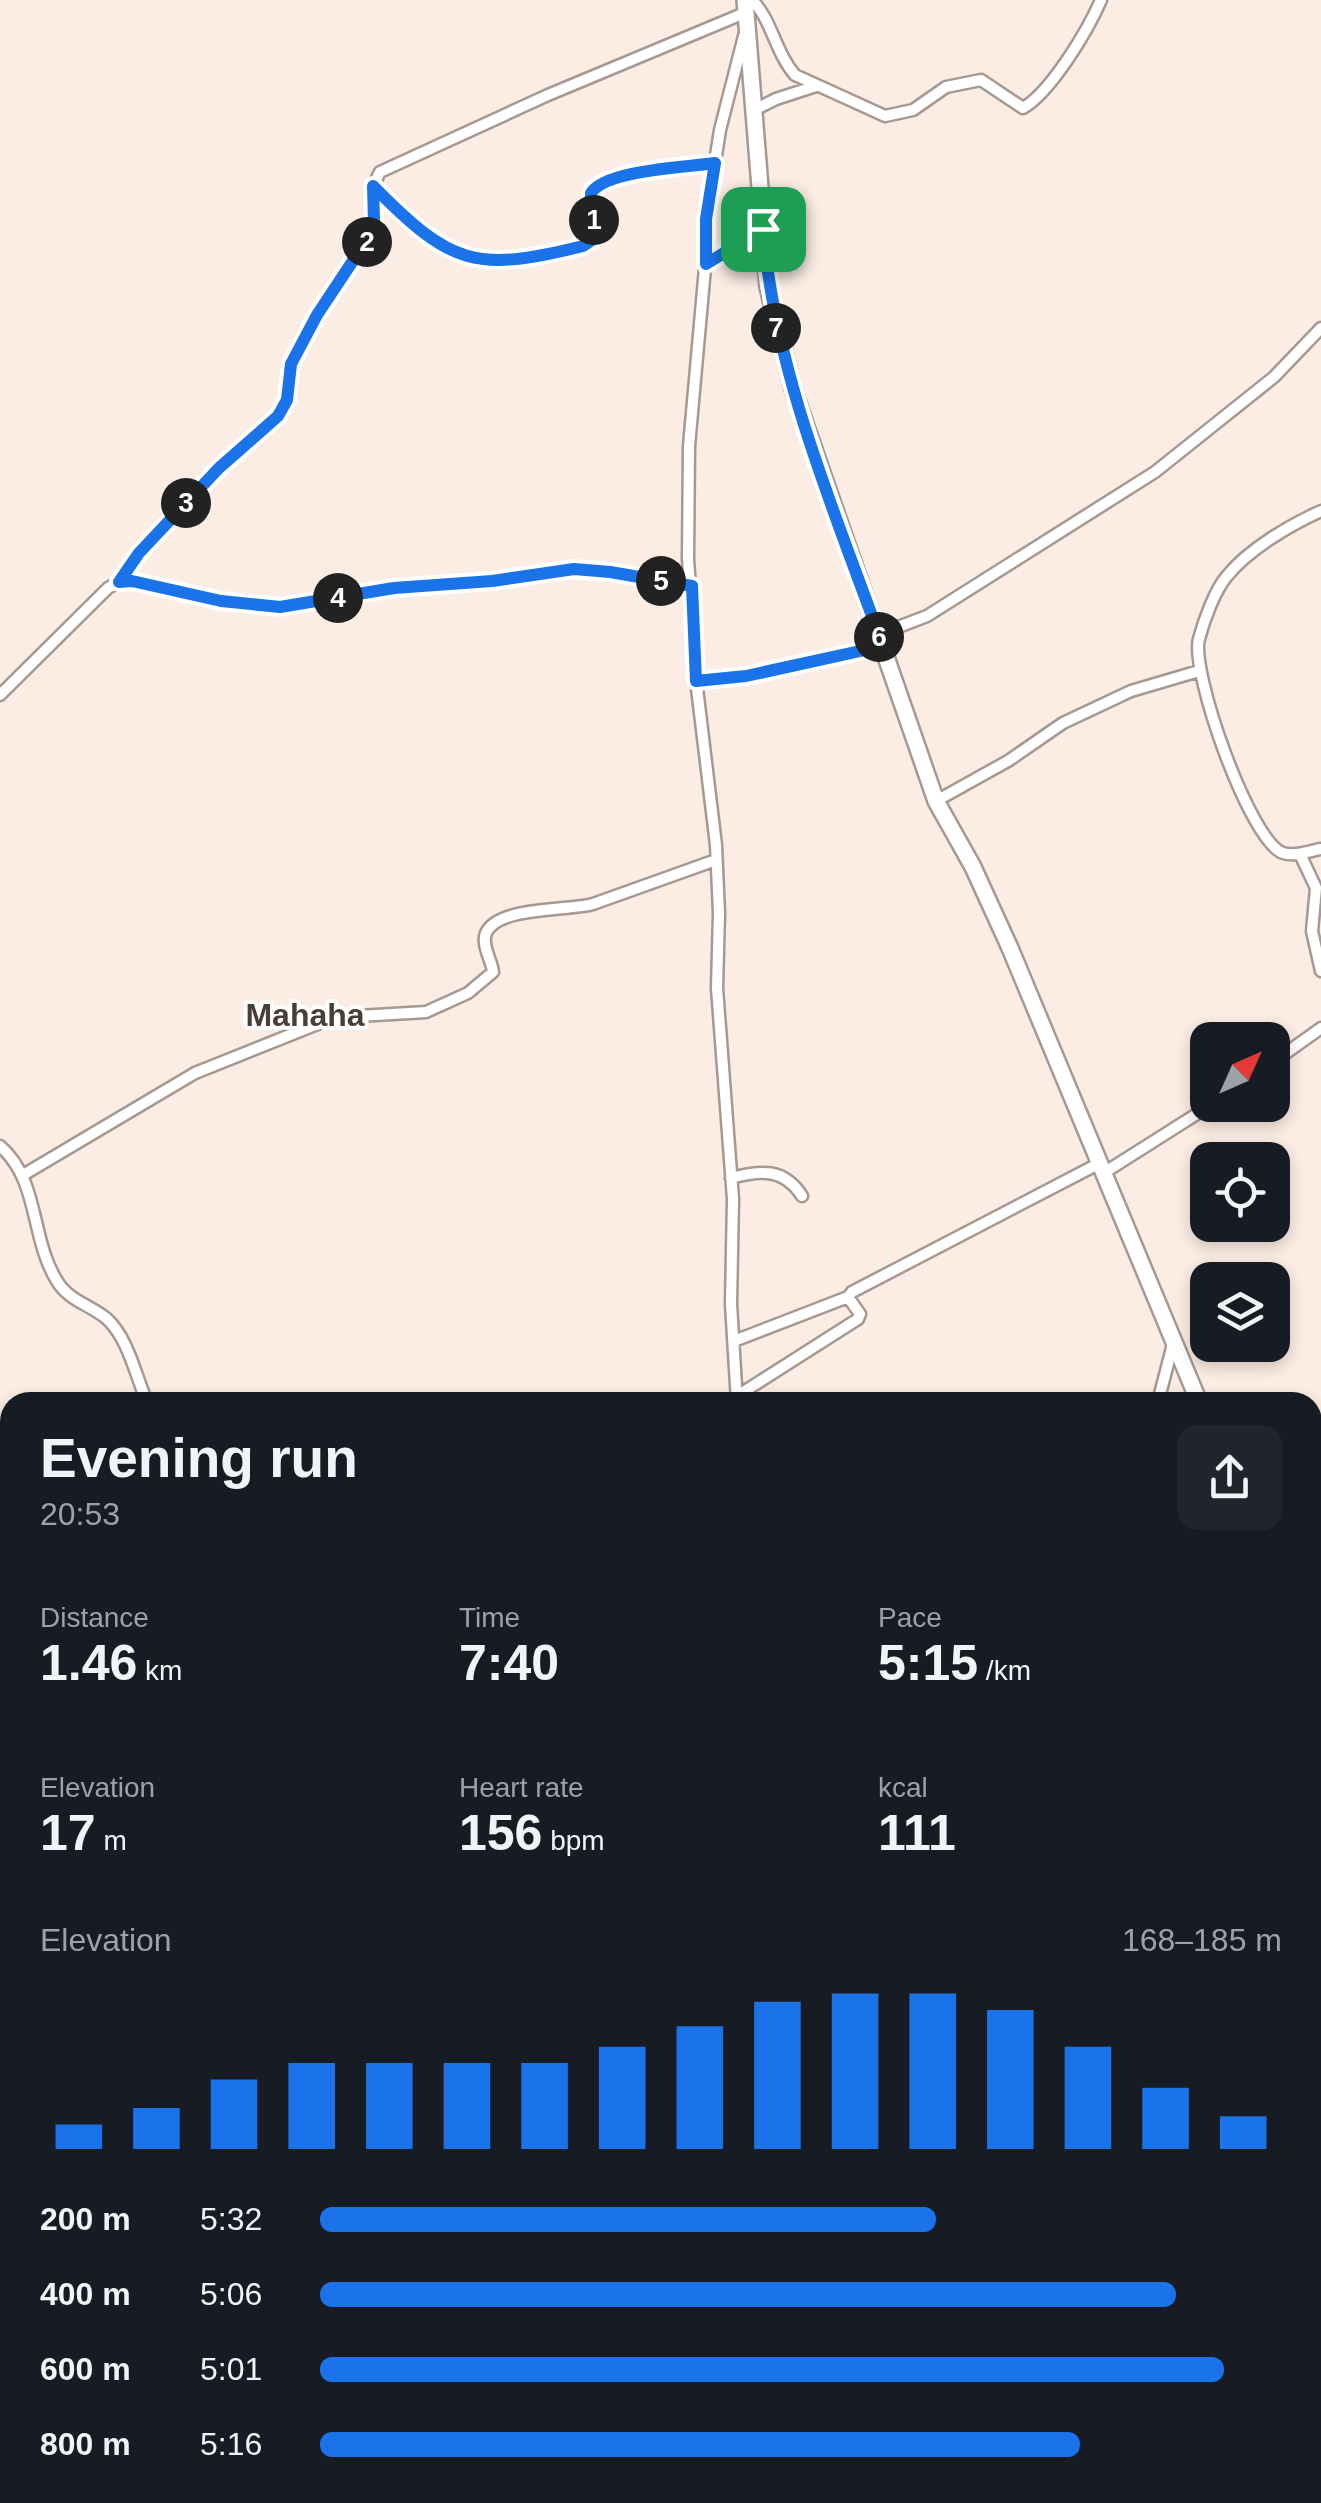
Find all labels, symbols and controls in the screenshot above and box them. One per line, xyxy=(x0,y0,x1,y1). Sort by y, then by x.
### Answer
pin xyxy=(721,187,806,272)
pin: 1 xyxy=(569,195,619,245)
icon: arrive xyxy=(736,202,791,257)
text: 1 xyxy=(586,204,602,235)
pin: 2 xyxy=(342,217,392,267)
text: 2 xyxy=(359,226,375,257)
pin: 7 xyxy=(751,303,801,353)
text: 7 xyxy=(768,312,784,343)
pin: 3 xyxy=(161,478,211,528)
text: 3 xyxy=(178,487,194,518)
pin: 5 xyxy=(636,556,686,606)
text: 5 xyxy=(653,565,669,596)
pin: 4 xyxy=(313,573,363,623)
text: 4 xyxy=(330,582,346,613)
pin: 6 xyxy=(854,612,904,662)
text: 6 xyxy=(871,621,887,652)
district label: Mahaha xyxy=(245,997,365,1033)
north arrow xyxy=(1190,1022,1290,1122)
map controls xyxy=(1190,1022,1290,1362)
button: locate xyxy=(1190,1142,1290,1242)
button: layers xyxy=(1190,1262,1290,1362)
button: share xyxy=(1177,1425,1282,1530)
text: Evening run xyxy=(40,1427,358,1489)
text: 20:53 xyxy=(40,1496,120,1532)
text: Distance xyxy=(40,1602,149,1633)
text: Time xyxy=(459,1602,520,1633)
text: Pace xyxy=(878,1602,942,1633)
text: 1.46 xyxy=(40,1635,137,1691)
text: 7:40 xyxy=(459,1635,559,1691)
text: 5:15 xyxy=(878,1635,978,1691)
text: km xyxy=(137,1655,182,1686)
text: /km xyxy=(978,1655,1031,1686)
text: Elevation xyxy=(40,1772,155,1803)
text: Heart rate xyxy=(459,1772,584,1803)
text: kcal xyxy=(878,1772,928,1803)
text: 17 xyxy=(40,1805,96,1861)
text: 156 xyxy=(459,1805,542,1861)
text: 111 xyxy=(878,1805,956,1861)
text: m xyxy=(96,1825,127,1856)
text: bpm xyxy=(542,1825,605,1856)
text: Elevation xyxy=(40,1922,172,1958)
text: 168–185 m xyxy=(1122,1922,1282,1958)
text: 200 m xyxy=(40,2201,131,2237)
text: 5:32 xyxy=(200,2201,262,2237)
text: 400 m xyxy=(40,2276,131,2312)
text: 5:06 xyxy=(200,2276,262,2312)
text: 600 m xyxy=(40,2351,131,2387)
text: 5:01 xyxy=(200,2351,262,2387)
text: 800 m xyxy=(40,2426,131,2462)
text: 5:16 xyxy=(200,2426,262,2462)

